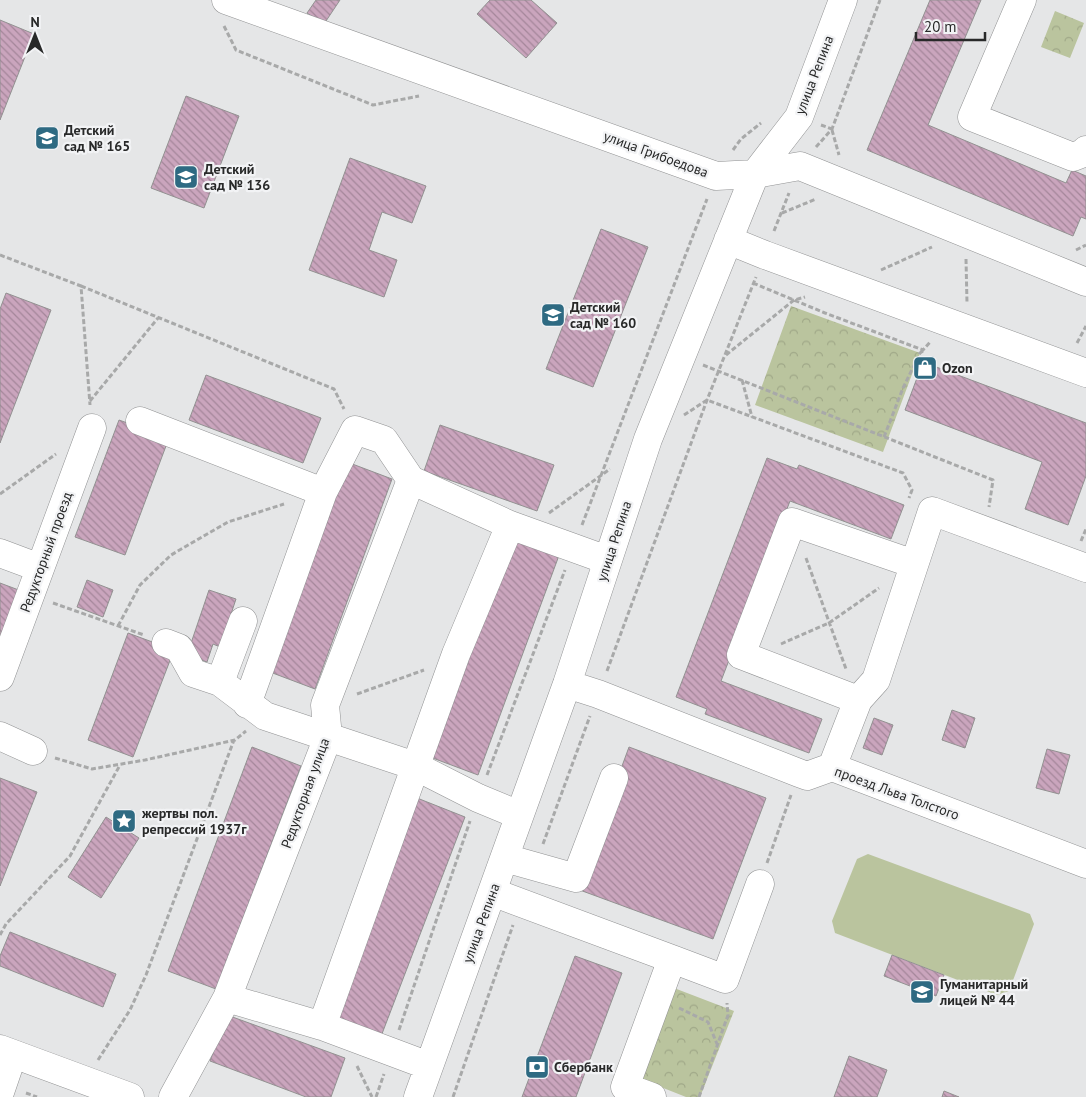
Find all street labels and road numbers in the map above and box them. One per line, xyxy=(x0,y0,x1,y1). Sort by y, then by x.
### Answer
street label: улица Репина xyxy=(791,33,837,117)
street label: улица Грибоедова xyxy=(601,127,711,181)
street label: Редукторный проезд xyxy=(16,489,76,615)
street label: улица Репина xyxy=(593,498,635,583)
street label: Редукторная улица xyxy=(277,735,333,851)
street label: проезд Льва Толстого xyxy=(832,762,962,824)
street label: улица Репина xyxy=(458,881,504,965)

